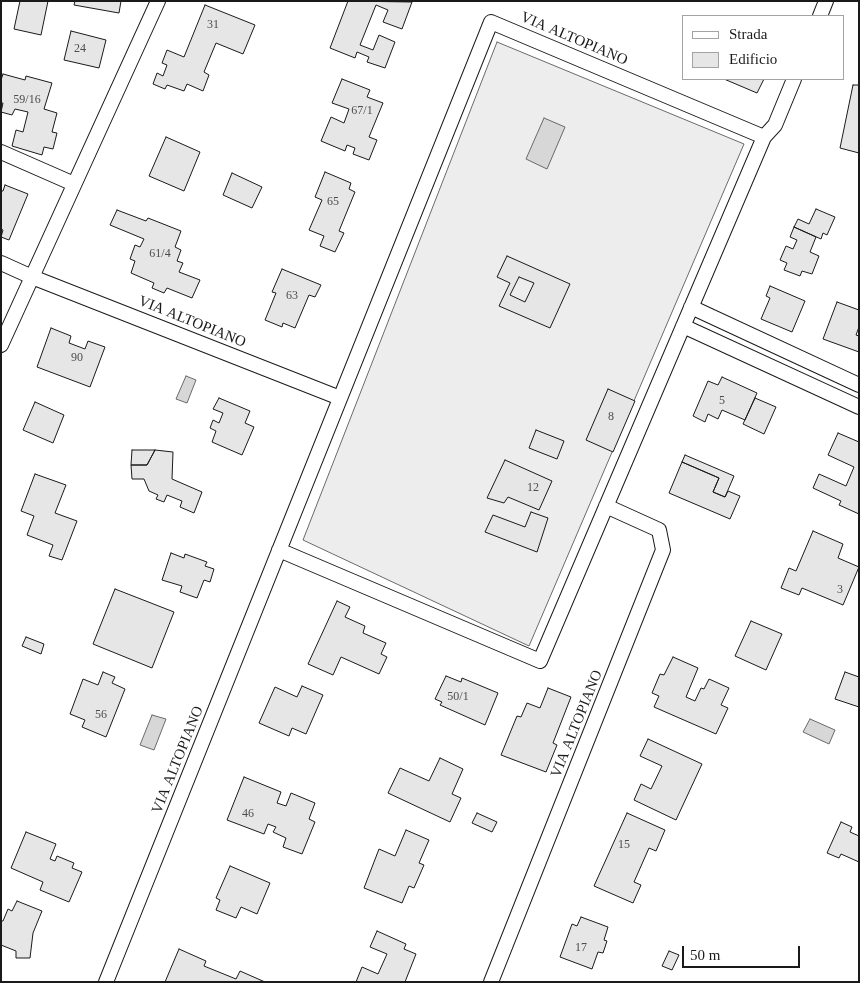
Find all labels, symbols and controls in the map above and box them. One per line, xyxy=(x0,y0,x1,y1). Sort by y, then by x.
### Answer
street label: VIA ALTOPIANO xyxy=(518,8,630,70)
legend xyxy=(682,15,845,80)
house number: 31 xyxy=(207,18,219,32)
text: Strada xyxy=(729,26,767,42)
house number: 24 xyxy=(74,42,86,56)
text: Edificio xyxy=(729,51,777,67)
house number: 59/16 xyxy=(13,93,41,107)
house number: 67/1 xyxy=(351,104,373,118)
house number: 65 xyxy=(327,195,339,209)
house number: 61/4 xyxy=(149,247,171,261)
house number: 63 xyxy=(286,289,298,303)
street label: VIA ALTOPIANO xyxy=(136,292,248,352)
house number: 90 xyxy=(71,351,83,365)
house number: 5 xyxy=(719,394,725,408)
house number: 8 xyxy=(608,410,614,424)
house number: 12 xyxy=(527,481,539,495)
house number: 3 xyxy=(837,583,843,597)
street label: VIA ALTOPIANO xyxy=(547,668,607,780)
house number: 50/1 xyxy=(447,690,469,704)
street label: VIA ALTOPIANO xyxy=(148,704,208,816)
house number: 56 xyxy=(95,708,107,722)
house number: 46 xyxy=(242,807,254,821)
house number: 15 xyxy=(618,838,630,852)
scale bar xyxy=(685,936,802,968)
house number: 17 xyxy=(575,941,587,955)
text: 50 m xyxy=(690,947,720,963)

